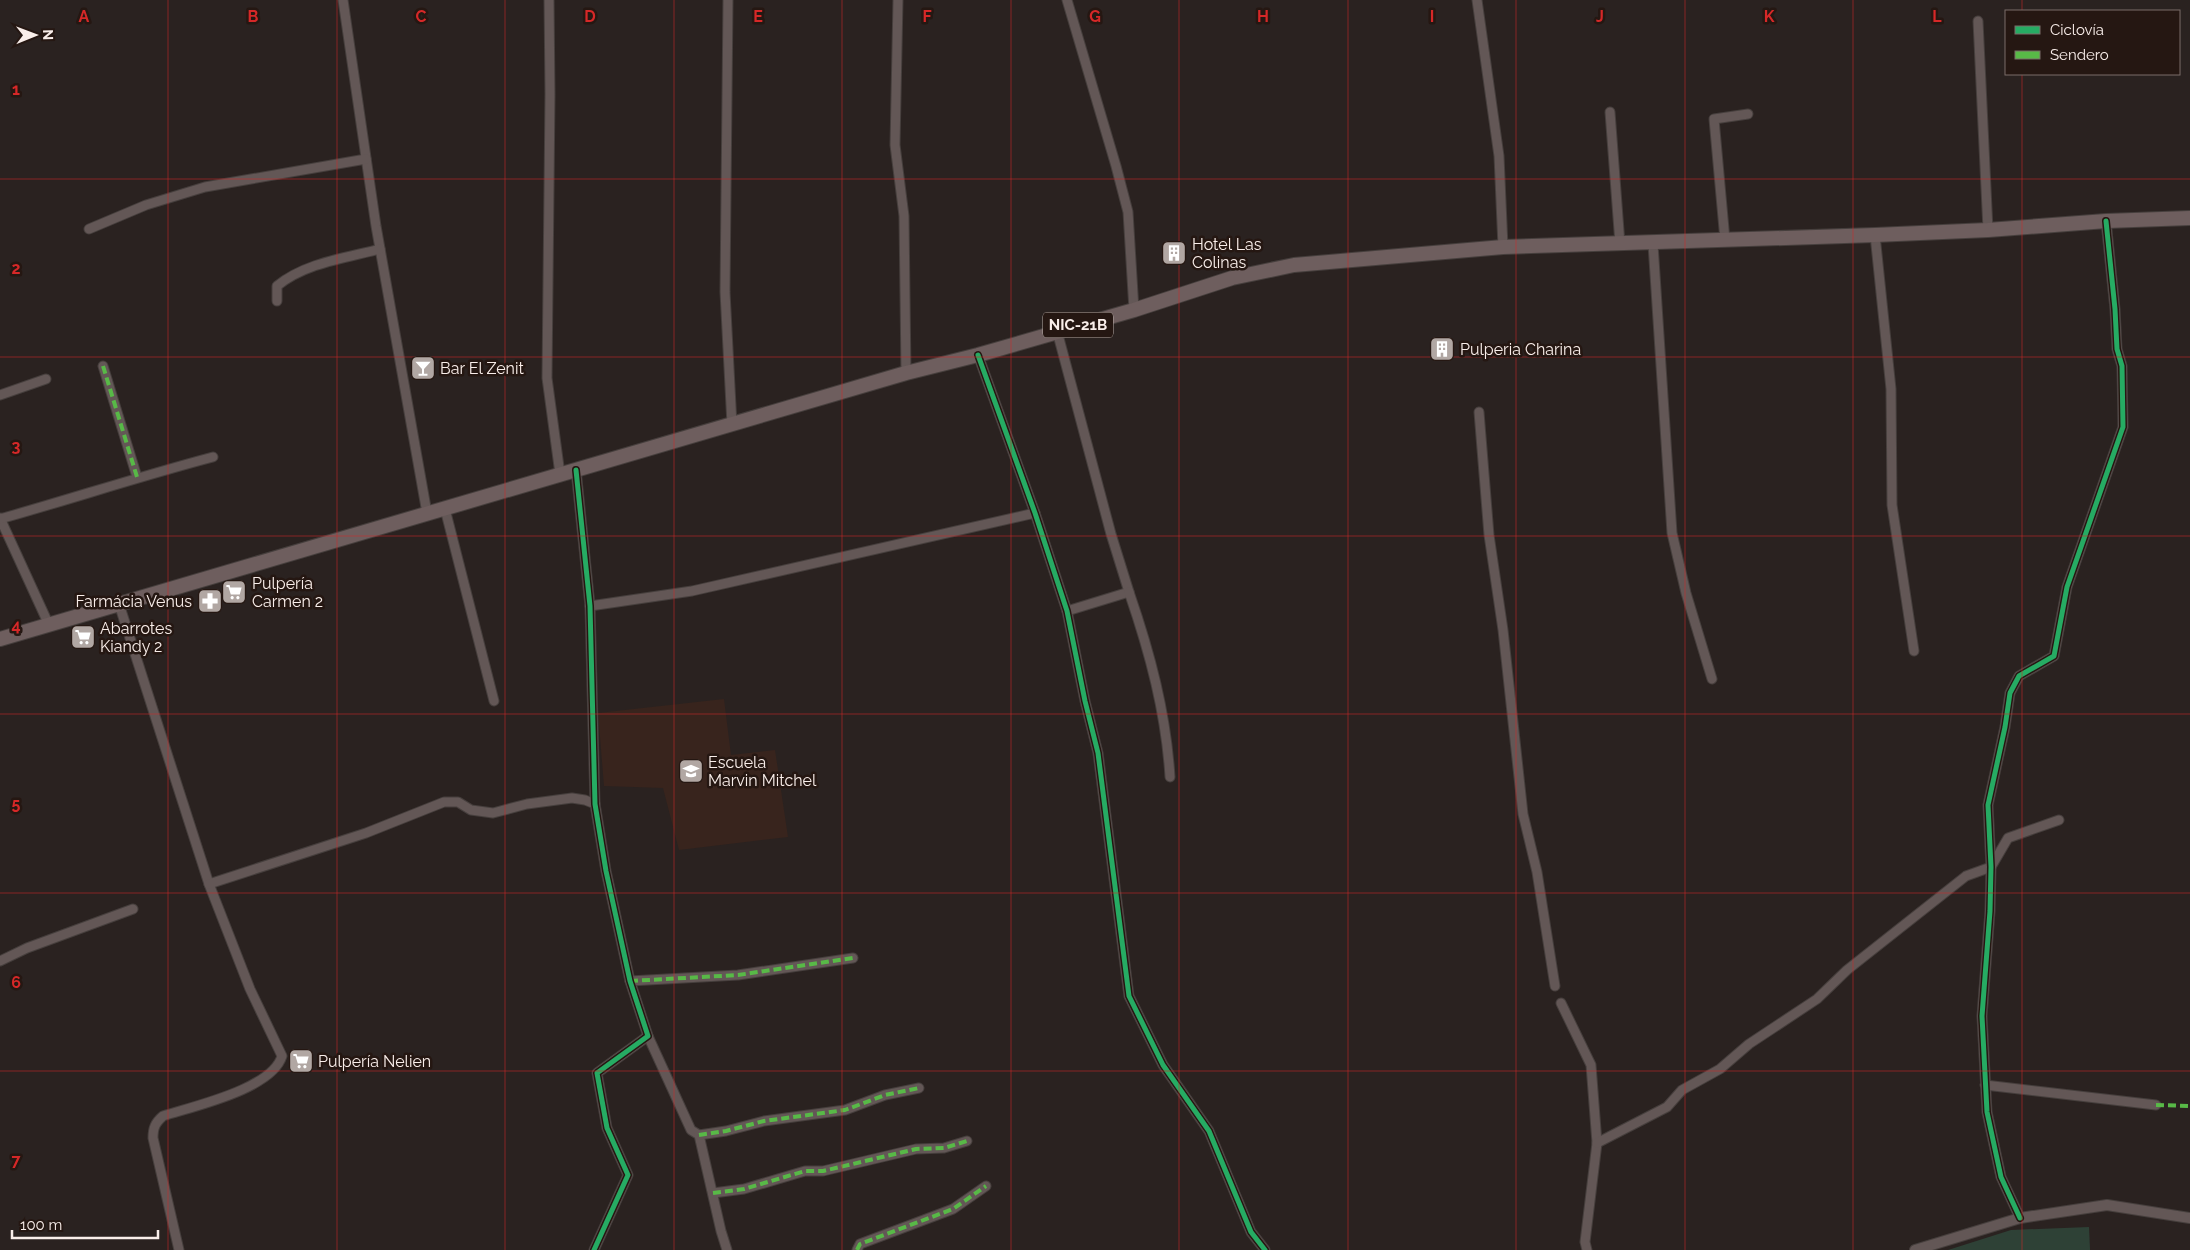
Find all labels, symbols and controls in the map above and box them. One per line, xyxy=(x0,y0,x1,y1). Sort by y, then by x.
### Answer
text: A xyxy=(79,7,90,26)
text: B xyxy=(248,7,259,26)
text: C xyxy=(416,7,427,26)
text: D xyxy=(584,7,596,26)
text: E xyxy=(753,7,763,26)
text: F xyxy=(922,7,932,26)
text: G xyxy=(1089,7,1101,26)
text: H xyxy=(1257,7,1269,26)
text: I xyxy=(1430,7,1434,26)
text: J xyxy=(1596,7,1604,26)
text: K xyxy=(1764,7,1775,26)
text: L xyxy=(1932,7,1942,26)
north arrow xyxy=(10,10,60,60)
legend xyxy=(2005,10,2180,75)
text: Ciclovía xyxy=(2050,21,2104,39)
text: N xyxy=(40,29,56,40)
text: Sendero xyxy=(2050,46,2109,64)
text: 1 xyxy=(12,80,20,99)
place label: Hotel Las Colinas xyxy=(1192,235,1262,272)
building icon: Hotel Las Colinas xyxy=(1161,240,1187,266)
text: 2 xyxy=(11,259,21,278)
road number: NIC-21B xyxy=(1043,312,1113,338)
building icon: Pulperia Charina xyxy=(1429,336,1455,362)
place label: Pulperia Charina xyxy=(1460,340,1581,359)
bar icon: Bar El Zenit xyxy=(410,355,436,381)
place label: Bar El Zenit xyxy=(440,359,524,378)
text: 3 xyxy=(12,437,21,456)
place label: Pulpería Carmen 2 xyxy=(252,574,323,611)
supermarket icon: Pulpería Carmen 2 xyxy=(221,579,247,605)
pharmacy icon: Farmácia Venus xyxy=(197,588,223,614)
place label: Farmácia Venus xyxy=(76,592,192,611)
text: 4 xyxy=(11,616,21,635)
place label: Abarrotes Kiandy 2 xyxy=(100,619,172,656)
supermarket icon: Abarrotes Kiandy 2 xyxy=(70,624,96,650)
place label: Escuela Marvin Mitchel xyxy=(708,753,817,790)
school or university icon: Escuela Marvin Mitchel xyxy=(678,758,704,784)
text: 5 xyxy=(12,794,21,813)
text: 6 xyxy=(11,973,21,992)
supermarket icon: Pulpería Nelien xyxy=(288,1048,314,1074)
place label: Pulpería Nelien xyxy=(318,1052,431,1071)
text: 7 xyxy=(12,1151,21,1170)
scale bar xyxy=(12,1208,159,1240)
text: 100 m xyxy=(20,1216,62,1234)

